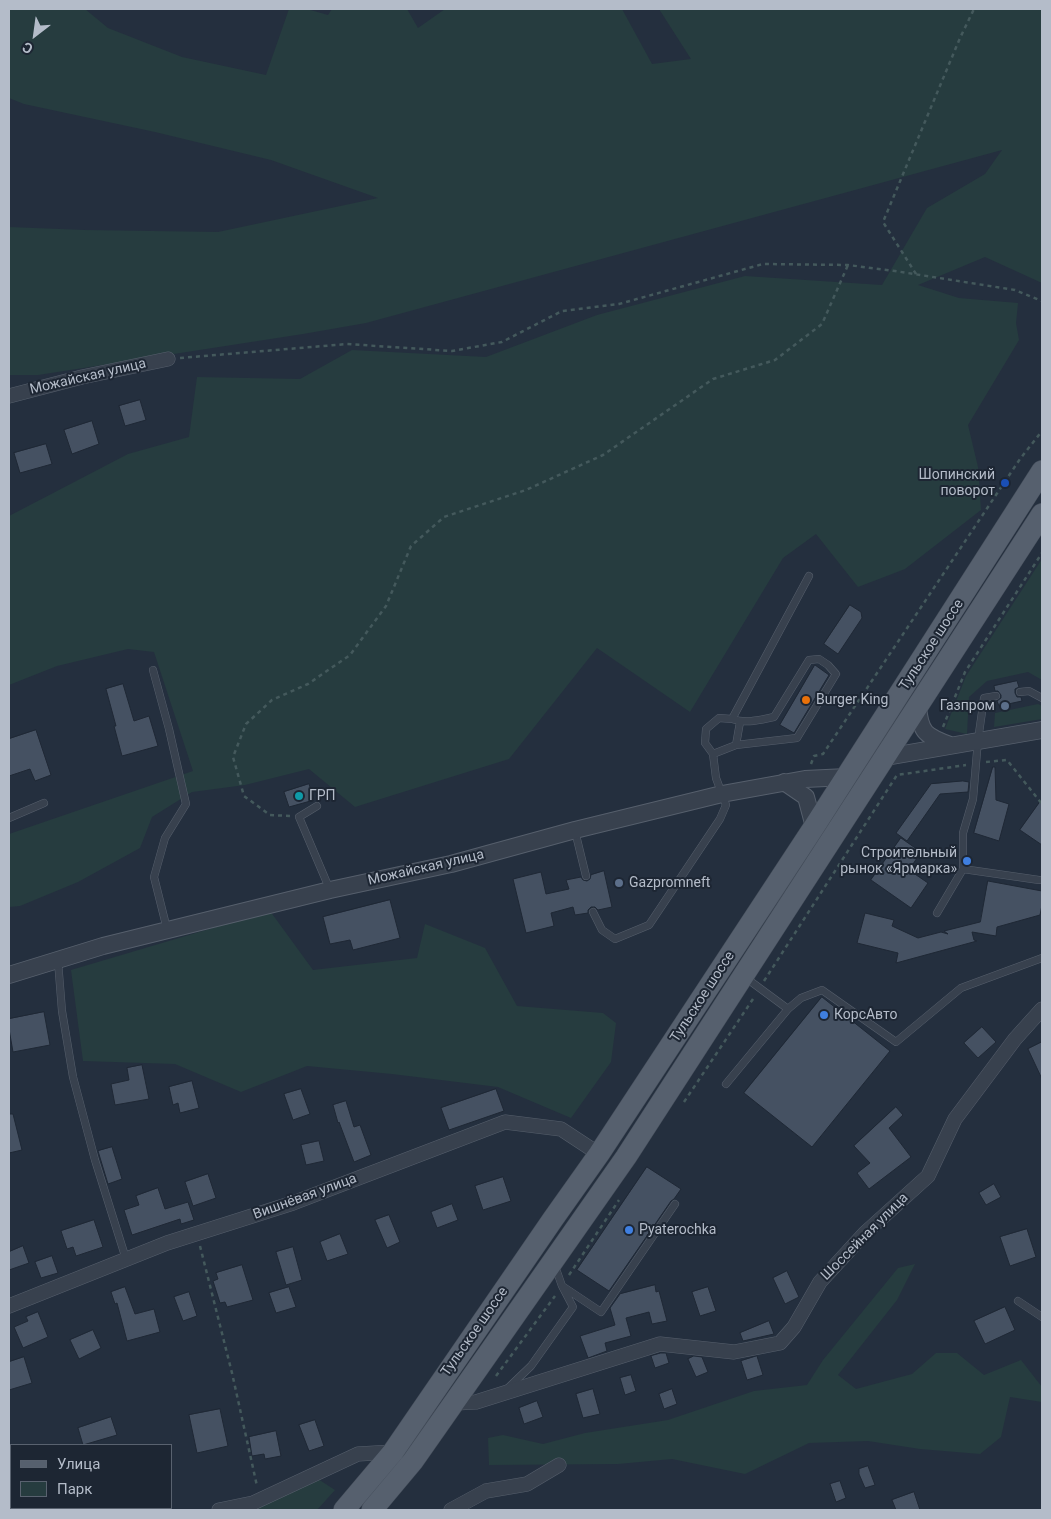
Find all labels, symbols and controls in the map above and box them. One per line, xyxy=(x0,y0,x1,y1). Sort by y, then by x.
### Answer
north arrow xyxy=(10,10,60,60)
text: С xyxy=(20,39,35,57)
street label: Можайская улица xyxy=(28,355,148,399)
place label: Шопинский поворот xyxy=(919,467,995,500)
marker: Шопинский поворот xyxy=(999,477,1011,489)
street label: Тульское шоссе xyxy=(896,596,968,694)
place label: Burger King xyxy=(816,692,888,708)
marker: Burger King xyxy=(800,694,812,706)
place label: Газпром xyxy=(940,698,995,714)
marker: Газпром xyxy=(999,700,1011,712)
place label: ГРП xyxy=(309,788,336,804)
marker: ГРП xyxy=(293,790,305,802)
place label: Строительный рынок «Ярмарка» xyxy=(840,845,957,878)
street label: Можайская улица xyxy=(366,846,486,890)
marker: Строительный рынок «Ярмарка» xyxy=(961,855,973,867)
place label: Gazpromneft xyxy=(629,875,710,891)
marker: Gazpromneft xyxy=(613,877,625,889)
street label: Тульское шоссе xyxy=(667,948,739,1046)
place label: КорсАвто xyxy=(834,1007,897,1023)
marker: КорсАвто xyxy=(818,1009,830,1021)
street label: Вишнёвая улица xyxy=(251,1170,359,1224)
street label: Шоссейная улица xyxy=(818,1190,912,1284)
place label: Pyaterochka xyxy=(639,1222,716,1238)
marker: Pyaterochka xyxy=(623,1224,635,1236)
street label: Тульское шоссе xyxy=(438,1284,512,1380)
legend xyxy=(10,1444,172,1509)
text: Улица xyxy=(57,1455,100,1473)
text: Парк xyxy=(57,1480,92,1498)

